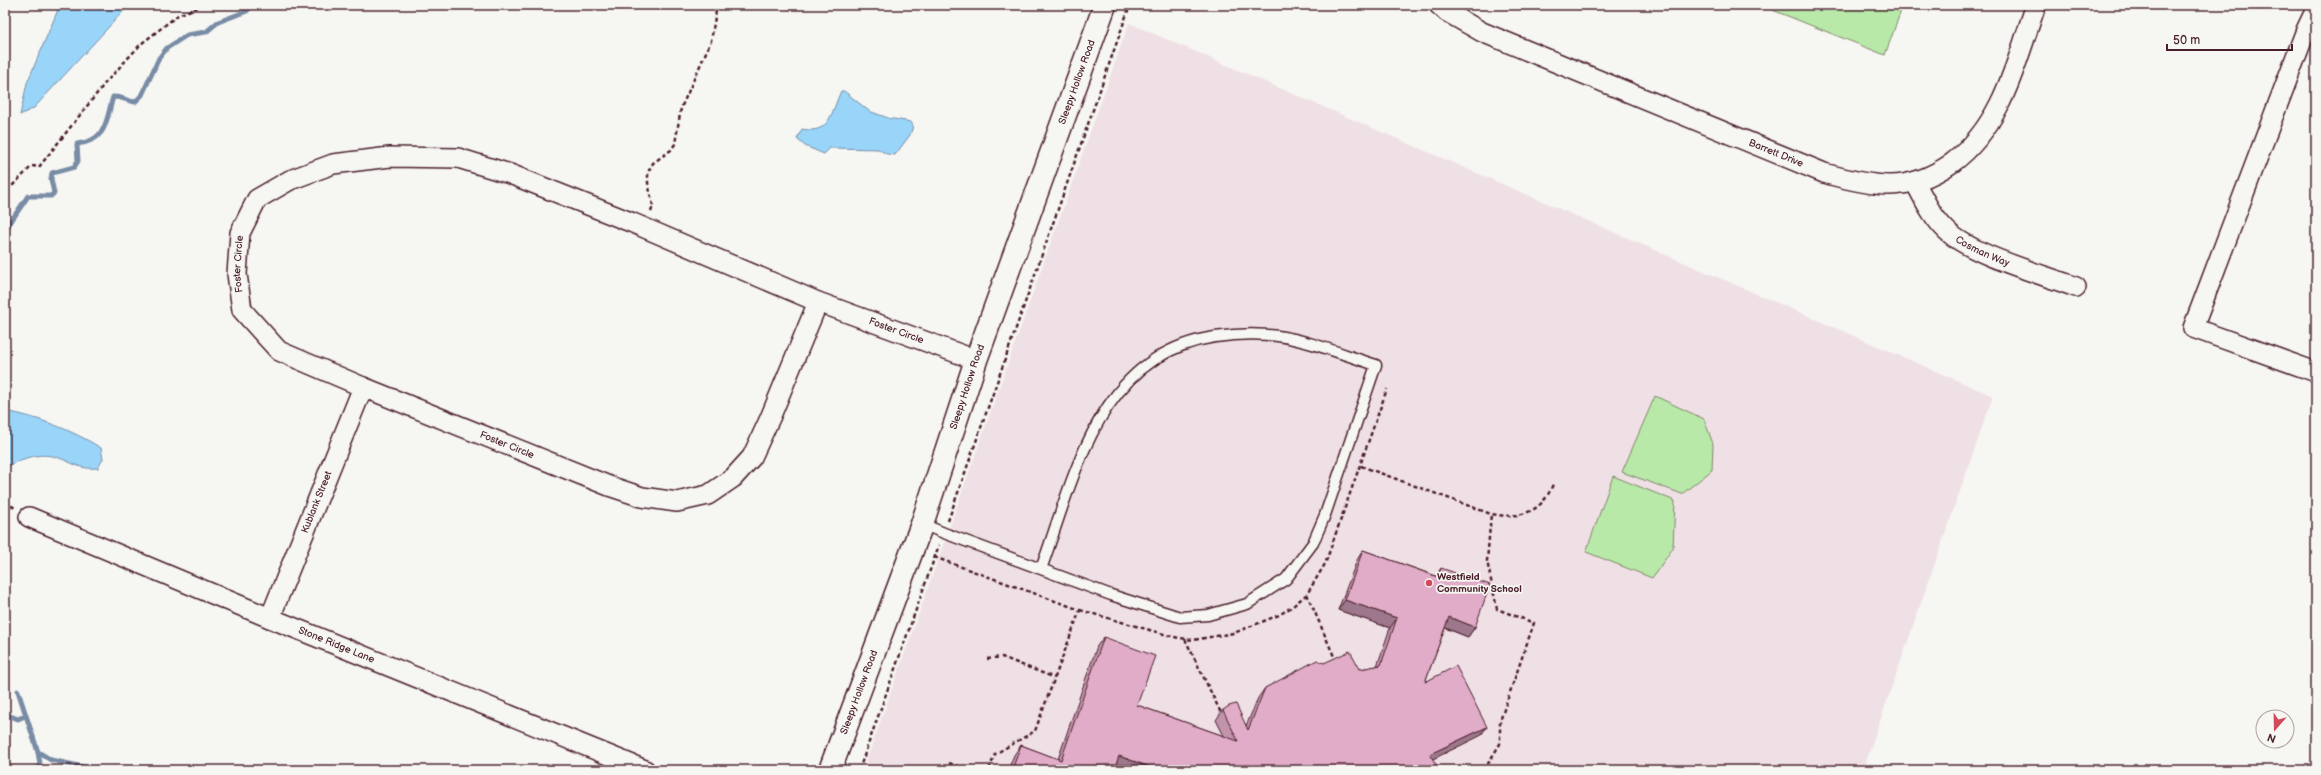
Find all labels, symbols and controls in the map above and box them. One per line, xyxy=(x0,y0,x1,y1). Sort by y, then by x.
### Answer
scale bar xyxy=(2167,26,2292,52)
text: 50 m xyxy=(2173,33,2200,48)
street label: Sleepy Hollow Road xyxy=(1056,38,1098,126)
street label: Barrett Drive xyxy=(1747,137,1805,170)
street label: Cosman Way xyxy=(1953,233,2012,269)
street label: Foster Circle xyxy=(231,235,246,294)
street label: Foster Circle xyxy=(867,315,926,346)
street label: Sleepy Hollow Road xyxy=(948,342,987,431)
street label: Foster Circle xyxy=(478,429,536,461)
street label: Kublank Street xyxy=(299,469,335,535)
place label: Westfield Community School xyxy=(1437,571,1522,595)
marker: Westfield Community School xyxy=(1424,578,1434,588)
street label: Stone Ridge Lane xyxy=(297,624,376,666)
street label: Sleepy Hollow Road xyxy=(838,648,880,736)
north arrow xyxy=(2255,709,2295,749)
text: N xyxy=(2266,730,2278,745)

